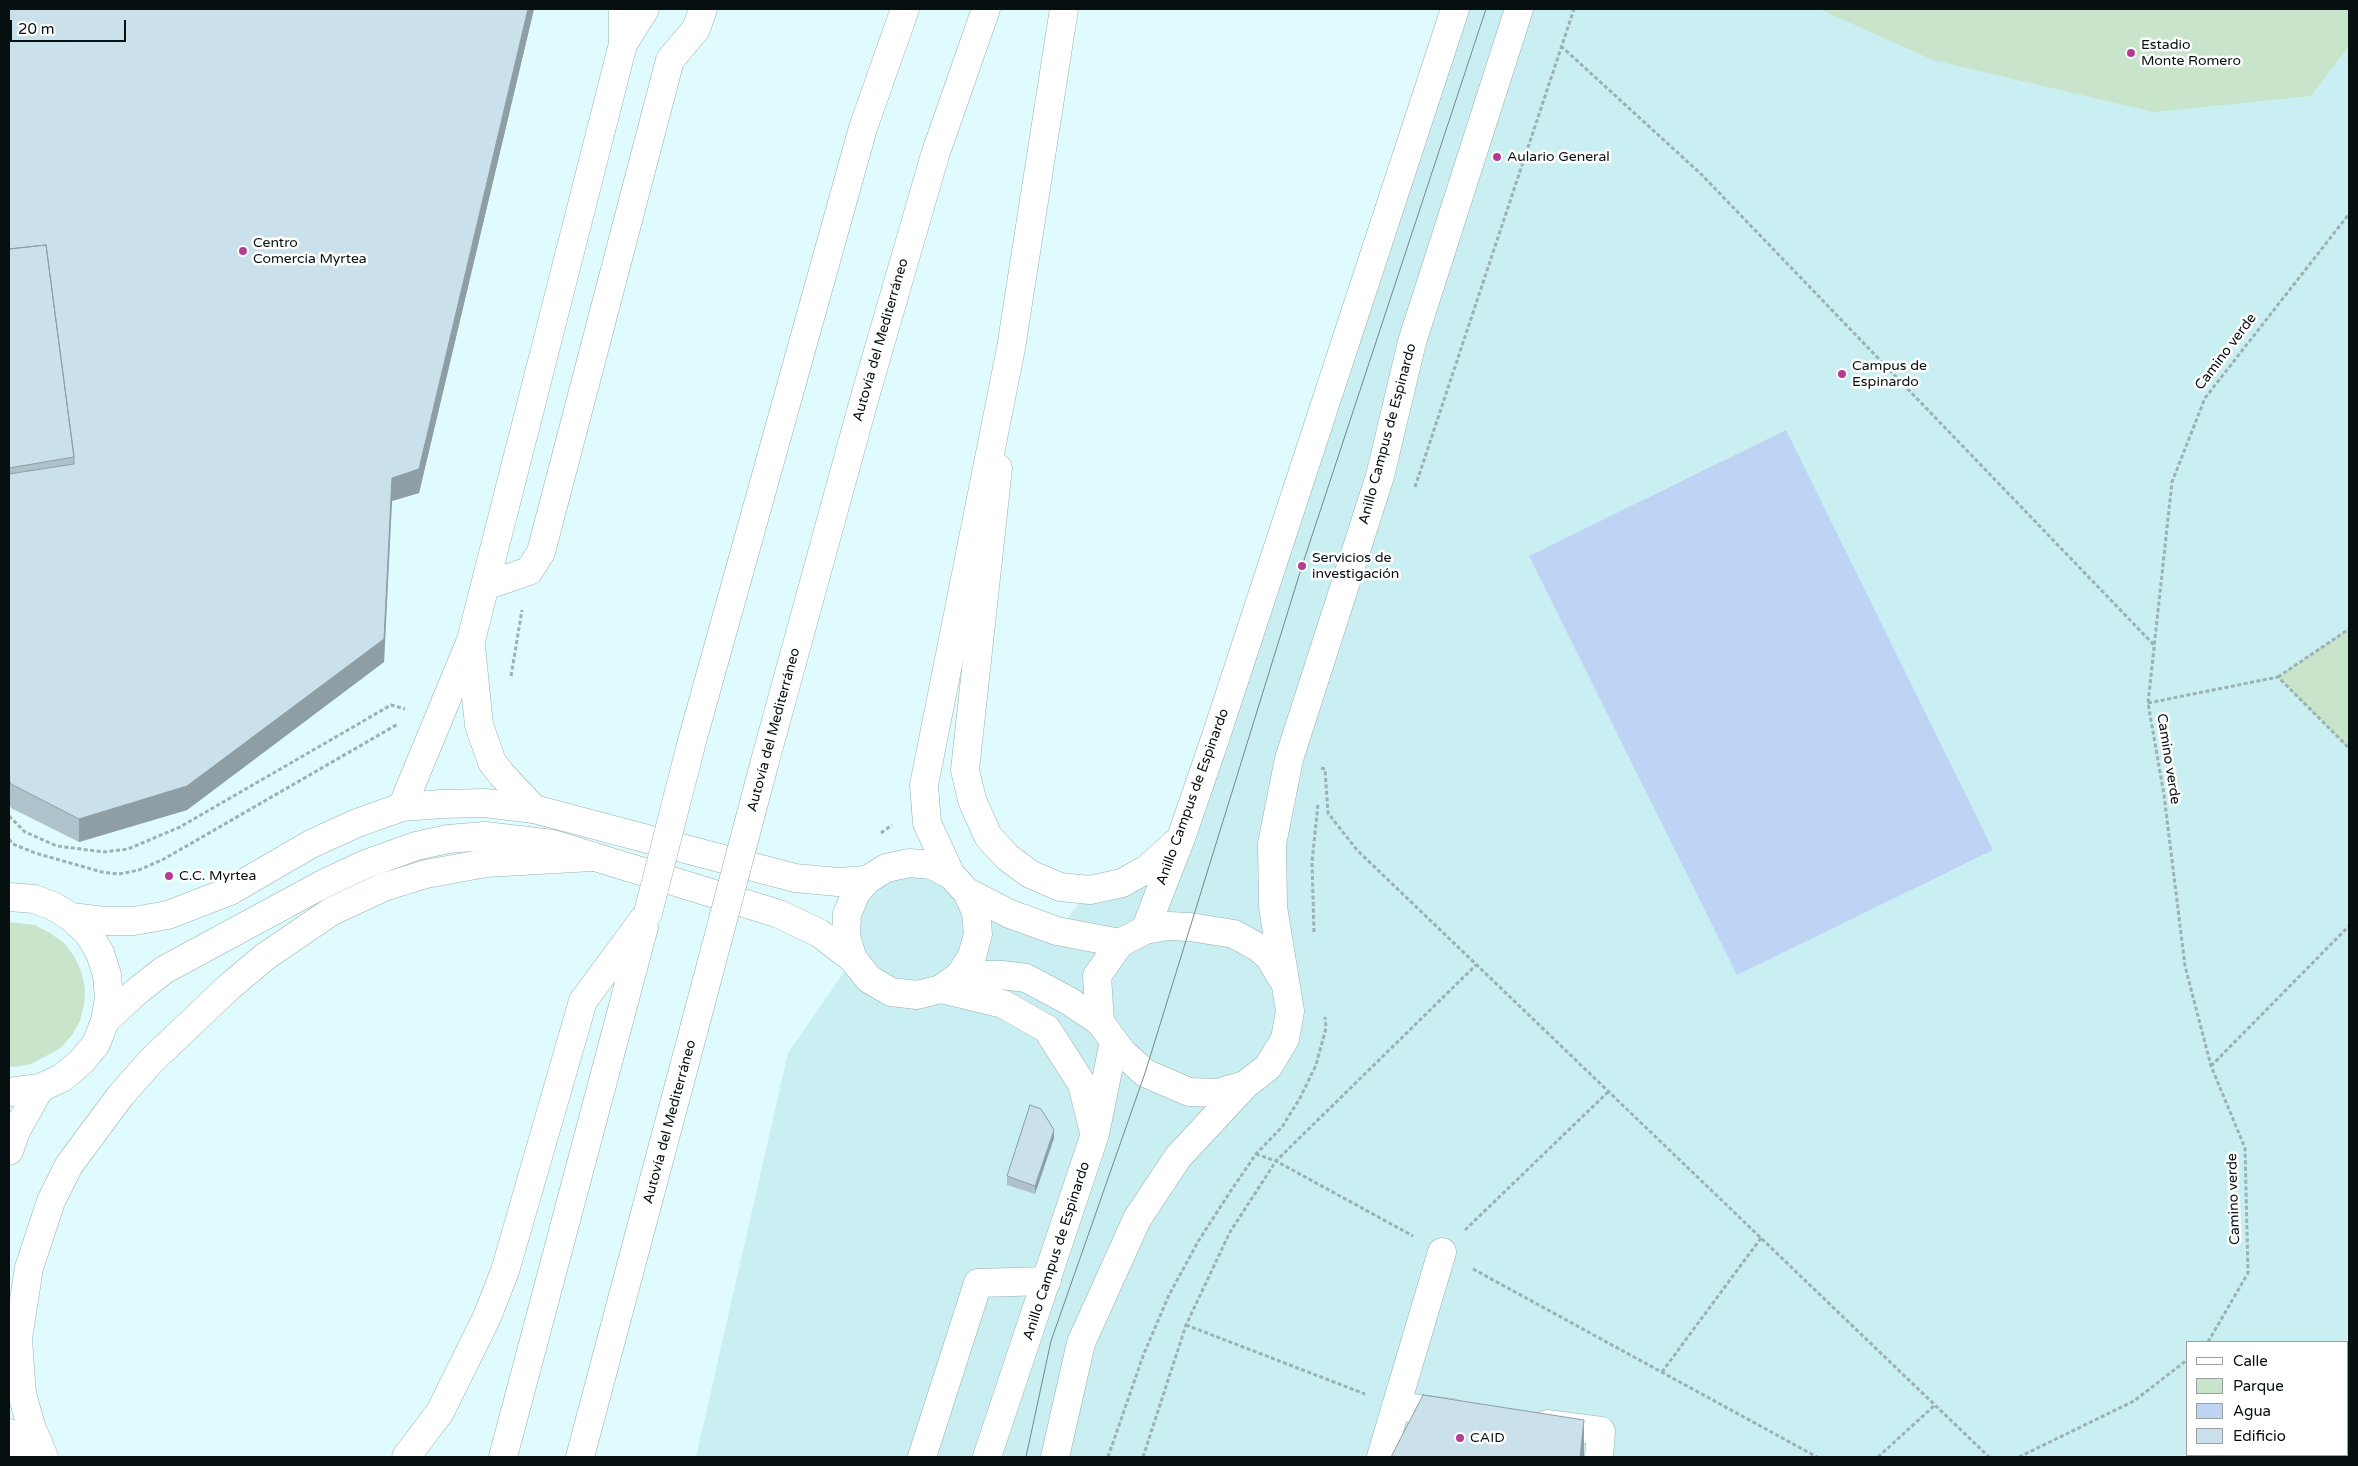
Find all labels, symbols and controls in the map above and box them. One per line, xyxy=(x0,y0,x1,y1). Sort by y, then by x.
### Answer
scale bar xyxy=(12,10,129,42)
text: 20 m xyxy=(18,20,55,38)
place label: Estadio Monte Romero xyxy=(2141,37,2241,70)
marker: Estadio Monte Romero xyxy=(2125,47,2137,59)
place label: Aulario General xyxy=(1507,149,1610,165)
marker: Aulario General xyxy=(1491,151,1503,163)
place label: Centro Comercia Myrtea xyxy=(253,235,367,268)
marker: Centro Comercia Myrtea xyxy=(237,245,249,257)
street label: Autovía del Mediterráneo xyxy=(850,256,912,424)
street label: Camino verde xyxy=(2192,310,2260,394)
street label: Anillo Campus de Espinardo xyxy=(1356,342,1420,526)
place label: Campus de Espinardo xyxy=(1852,358,1927,391)
marker: Campus de Espinardo xyxy=(1836,368,1848,380)
place label: Servicios de investigación xyxy=(1312,550,1399,582)
marker: Servicios de investigación xyxy=(1296,560,1308,572)
street label: Autovía del Mediterráneo xyxy=(744,646,804,814)
street label: Anillo Campus de Espinardo xyxy=(1153,706,1233,888)
street label: Camino verde xyxy=(2153,712,2183,806)
place label: C.C. Myrtea xyxy=(179,868,256,884)
marker: C.C. Myrtea xyxy=(163,870,175,882)
street label: Autovía del Mediterráneo xyxy=(640,1038,700,1206)
street label: Camino verde xyxy=(2224,1153,2244,1245)
street label: Anillo Campus de Espinardo xyxy=(1020,1160,1094,1342)
legend xyxy=(2186,1341,2348,1456)
text: Calle xyxy=(2233,1352,2268,1370)
text: Parque xyxy=(2233,1377,2284,1395)
text: Agua xyxy=(2233,1402,2271,1420)
text: Edificio xyxy=(2233,1427,2286,1445)
place label: CAID xyxy=(1470,1430,1505,1446)
marker: CAID xyxy=(1454,1432,1466,1444)

